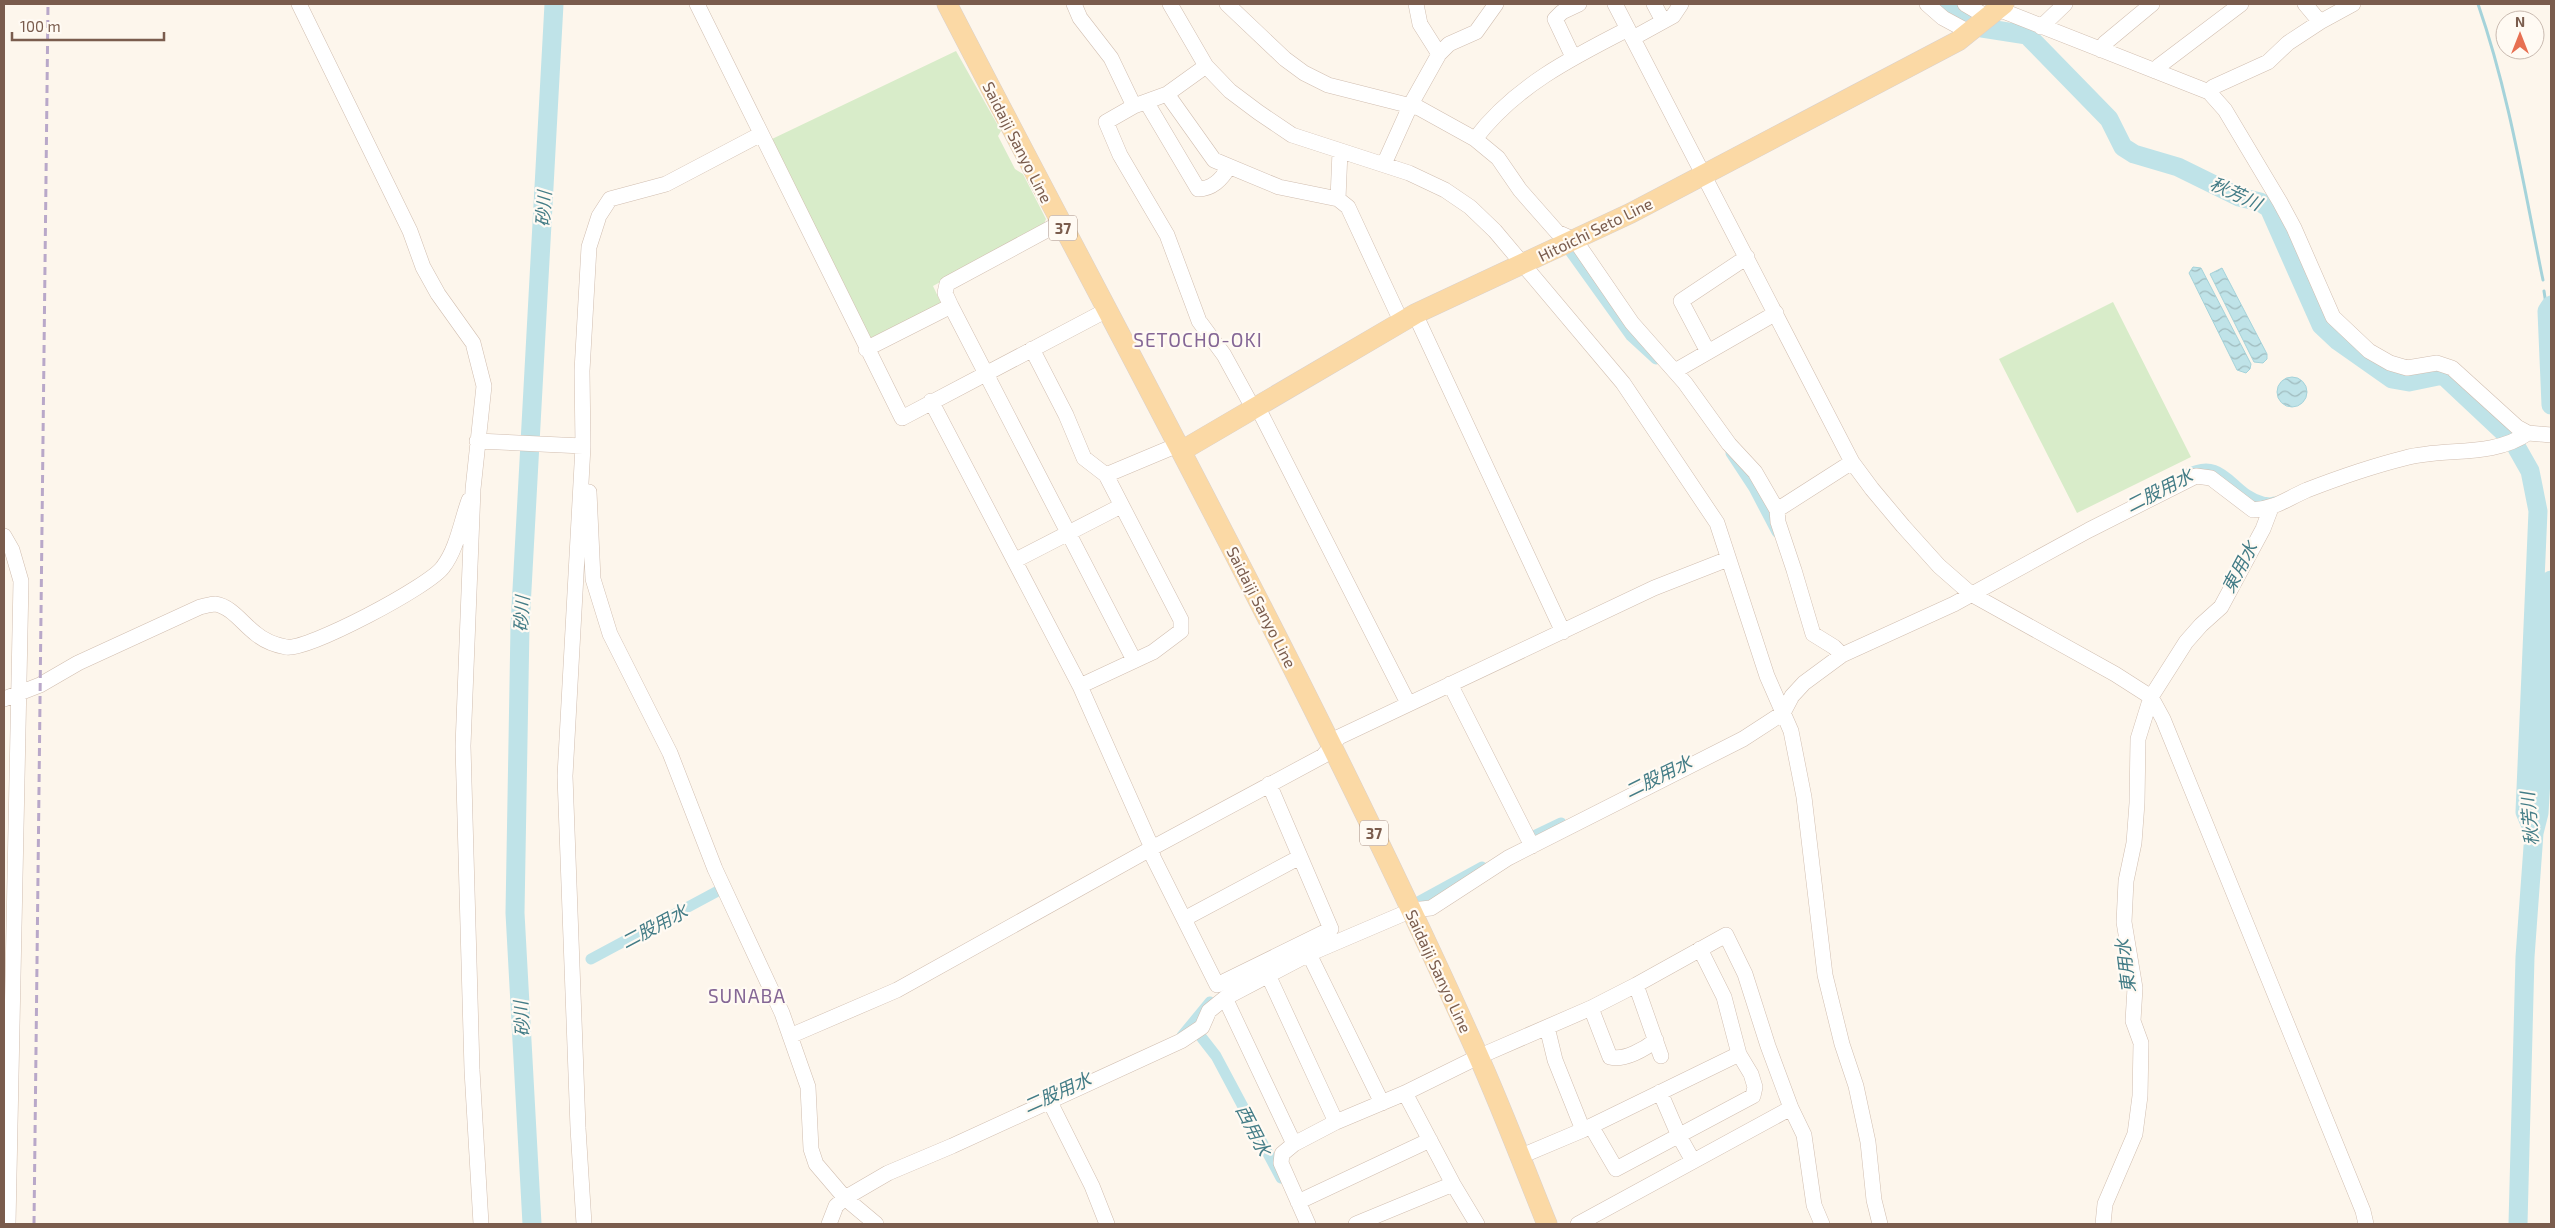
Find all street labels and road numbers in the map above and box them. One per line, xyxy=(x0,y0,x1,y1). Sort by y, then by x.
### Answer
street label: Saidaiji Sanyo Line xyxy=(978,78,1057,206)
street label: Hitoichi Seto Line xyxy=(1535,193,1655,265)
road number: 37 xyxy=(1049,216,1077,240)
street label: Saidaiji Sanyo Line xyxy=(1222,543,1301,671)
road number: 37 xyxy=(1360,820,1388,846)
street label: Saidaiji Sanyo Line xyxy=(1401,907,1476,1036)

